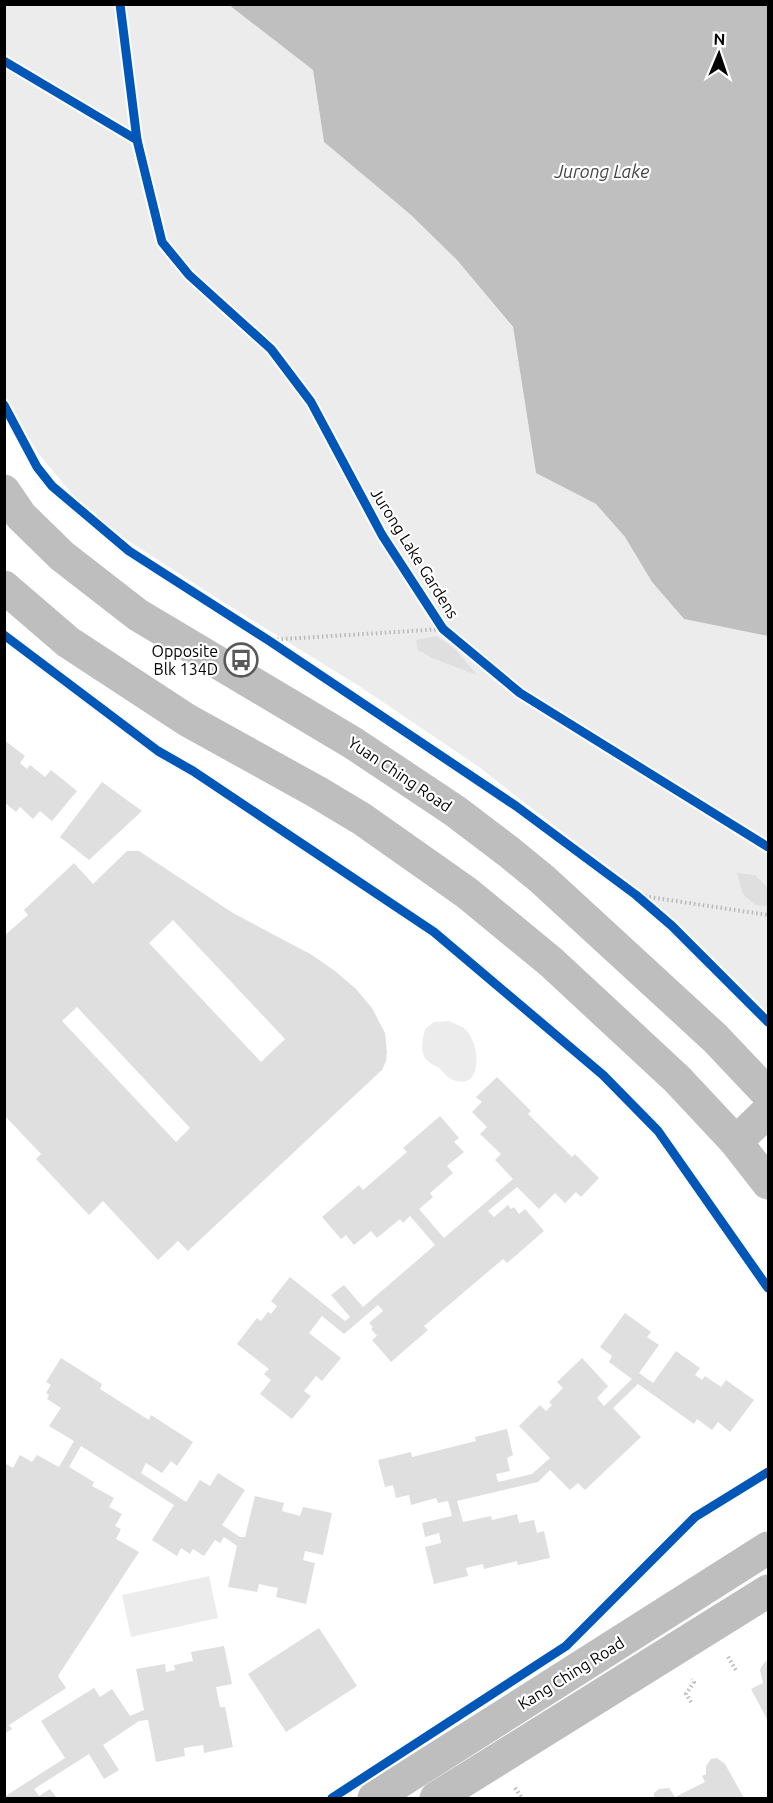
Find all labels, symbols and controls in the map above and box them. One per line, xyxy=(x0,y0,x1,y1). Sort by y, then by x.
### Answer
north arrow xyxy=(689,24,749,84)
text: N xyxy=(713,30,726,48)
water label: Jurong Lake xyxy=(554,161,649,181)
street label: Jurong Lake Gardens xyxy=(368,485,462,622)
place label: Opposite Blk 134D xyxy=(152,642,218,678)
bus stop icon: Opposite Blk 134D xyxy=(223,642,259,678)
street label: Yuan Ching Road xyxy=(345,733,455,815)
street label: Kang Ching Road xyxy=(515,1633,627,1713)

